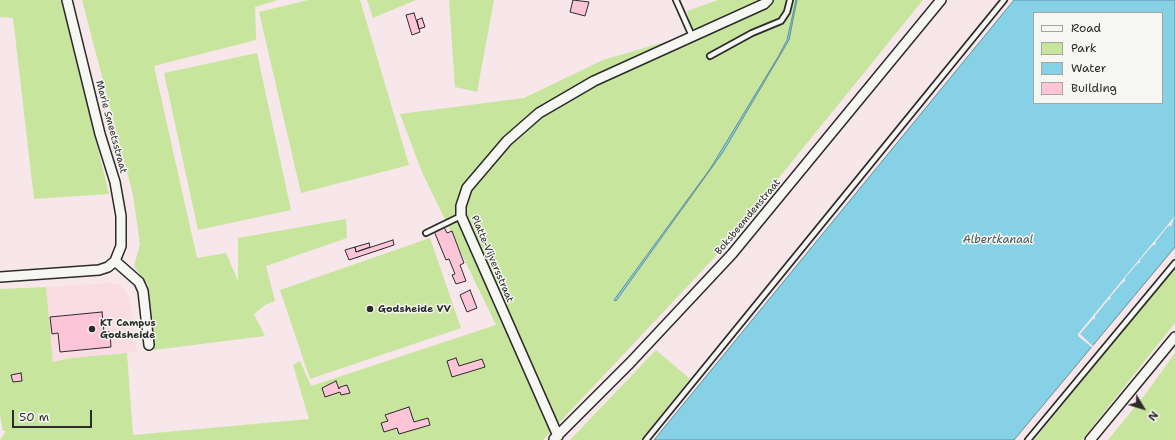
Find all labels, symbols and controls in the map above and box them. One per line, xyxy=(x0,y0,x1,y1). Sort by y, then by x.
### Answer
legend xyxy=(1033,12,1163,104)
text: Road xyxy=(1071,20,1101,36)
text: Park xyxy=(1071,40,1097,56)
text: Water xyxy=(1071,60,1106,76)
street label: Marie Smeetsstraat xyxy=(93,79,129,175)
text: Building xyxy=(1071,80,1117,96)
street label: Boksbeemdenstraat xyxy=(713,177,783,257)
street label: Platte-Vijversstraat xyxy=(468,214,516,304)
water label: Albertkanaal xyxy=(963,233,1033,247)
place label: Godsheide VV xyxy=(378,303,451,315)
marker: Godsheide VV xyxy=(365,304,375,314)
place label: KT Campus Godsheide xyxy=(100,317,156,340)
marker: KT Campus Godsheide xyxy=(87,324,97,334)
north arrow xyxy=(1123,388,1163,428)
scale bar xyxy=(14,402,94,428)
text: N xyxy=(1144,408,1161,424)
text: 50 m xyxy=(19,409,49,425)

